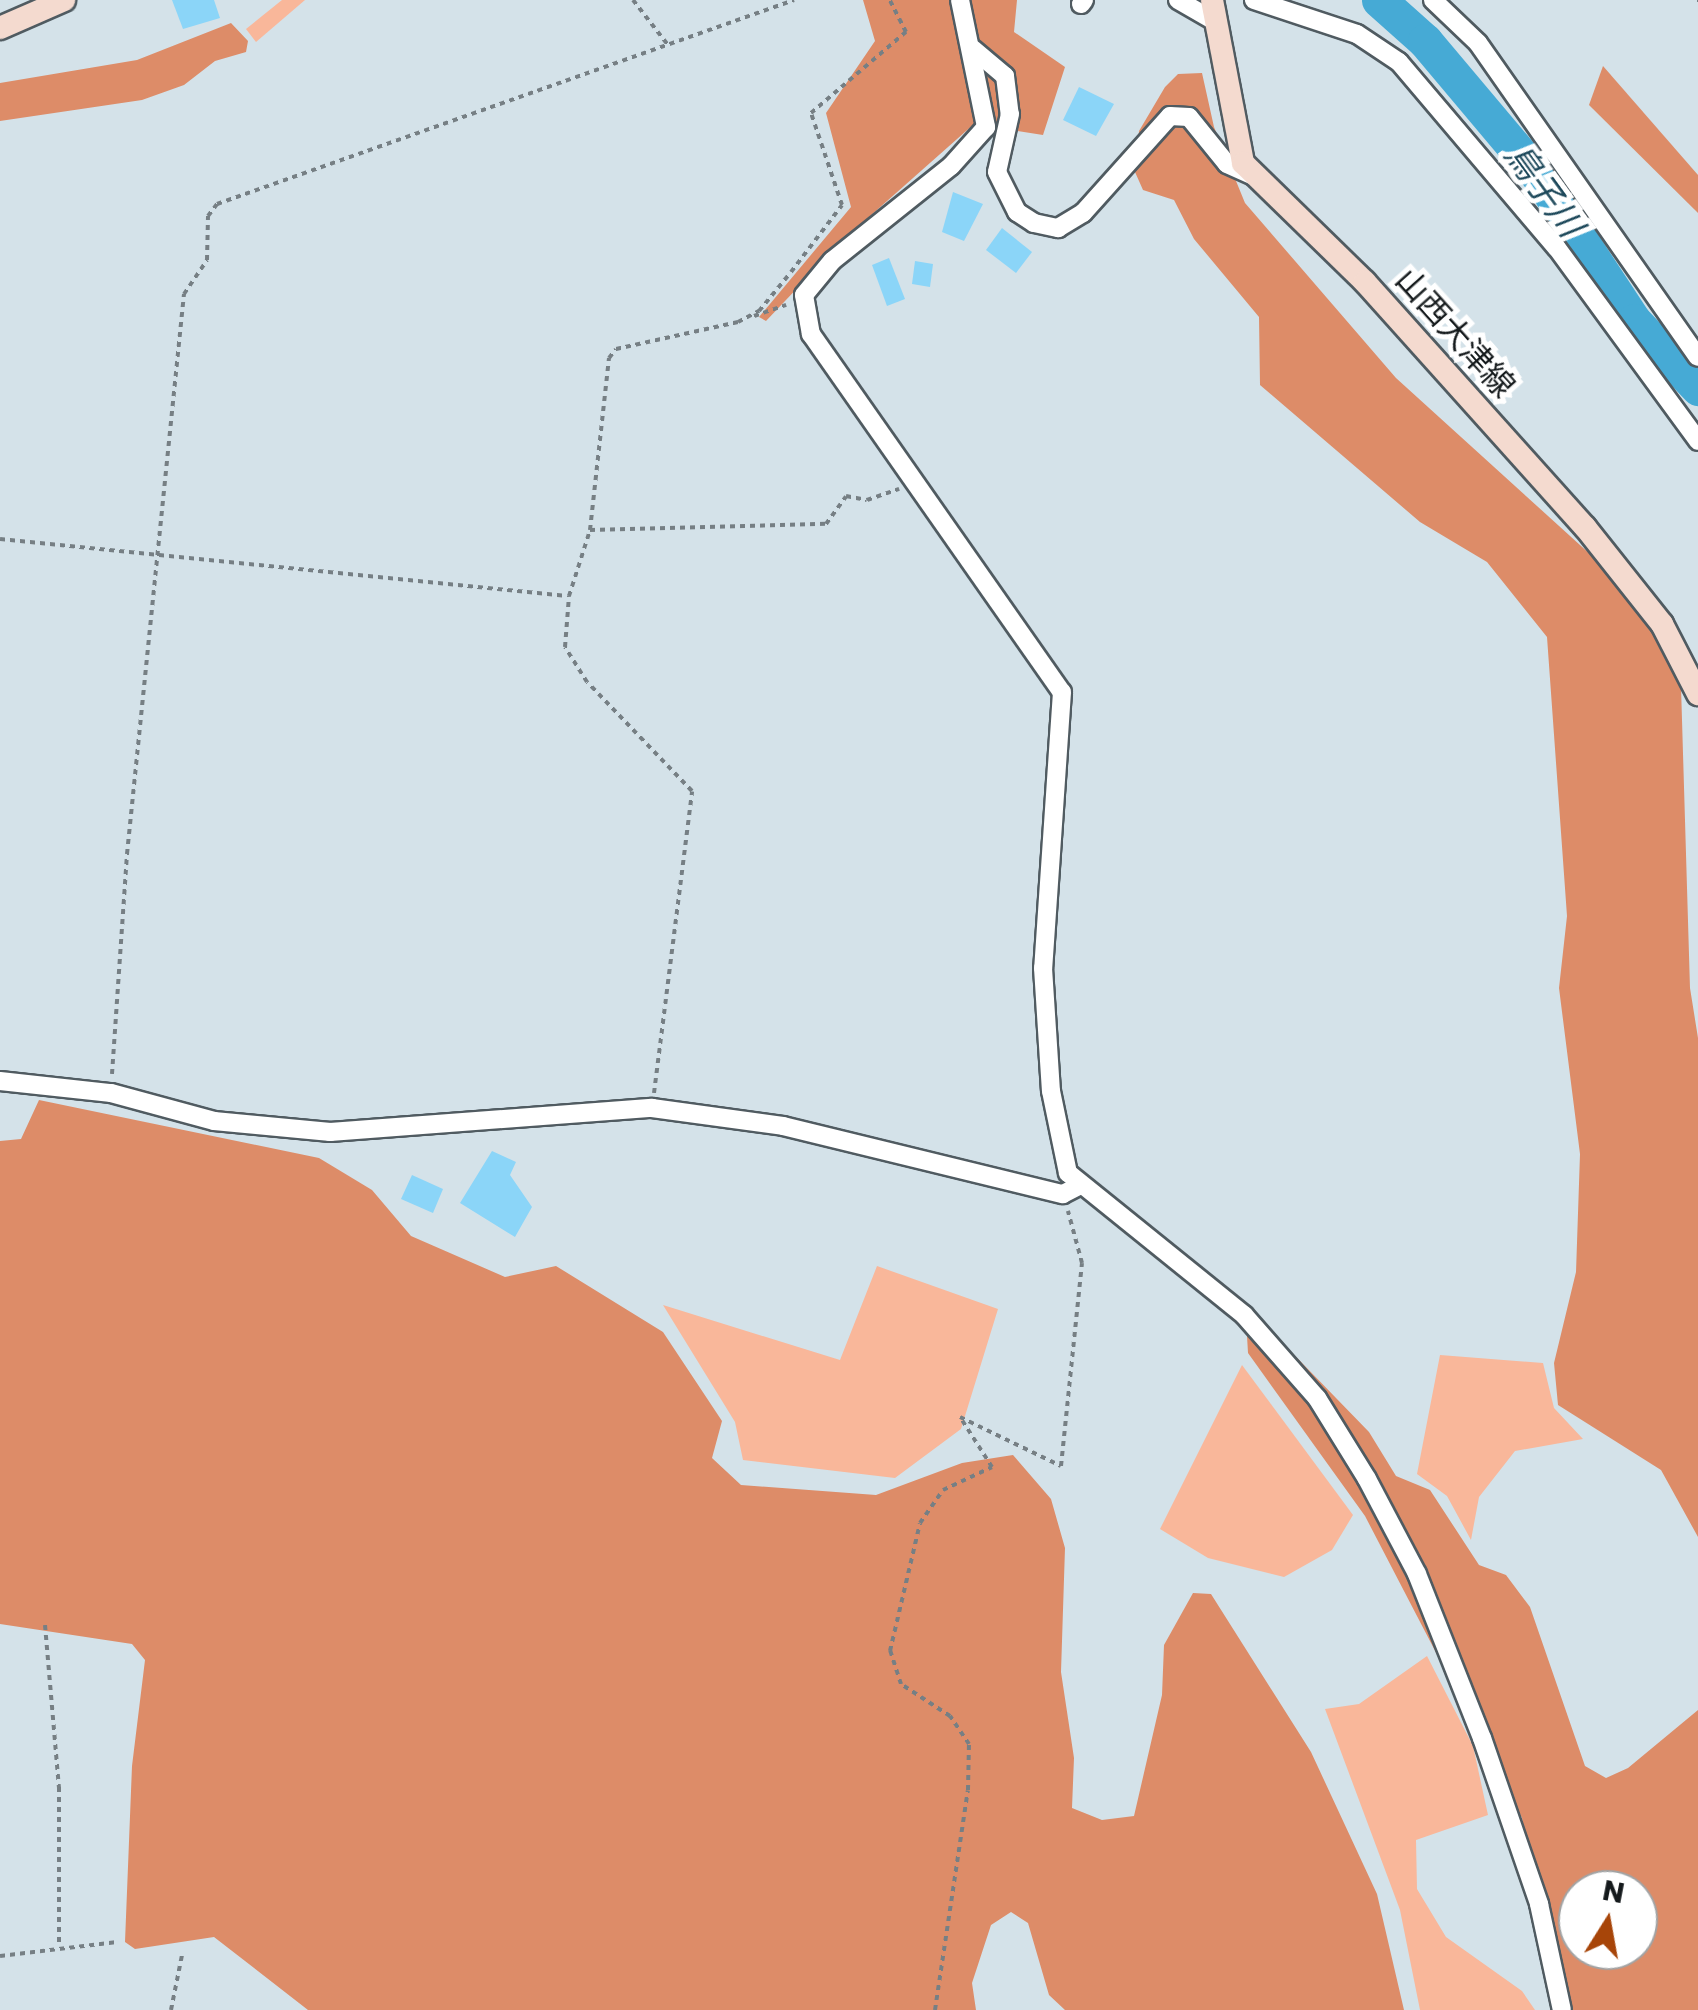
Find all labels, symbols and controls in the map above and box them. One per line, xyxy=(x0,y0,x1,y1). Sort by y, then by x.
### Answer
water label: 鳥子川 xyxy=(1496,135,1592,245)
street label: 山西大津線 xyxy=(1387,261,1523,405)
north arrow xyxy=(1558,1870,1658,1970)
text: N xyxy=(1599,1871,1627,1913)

